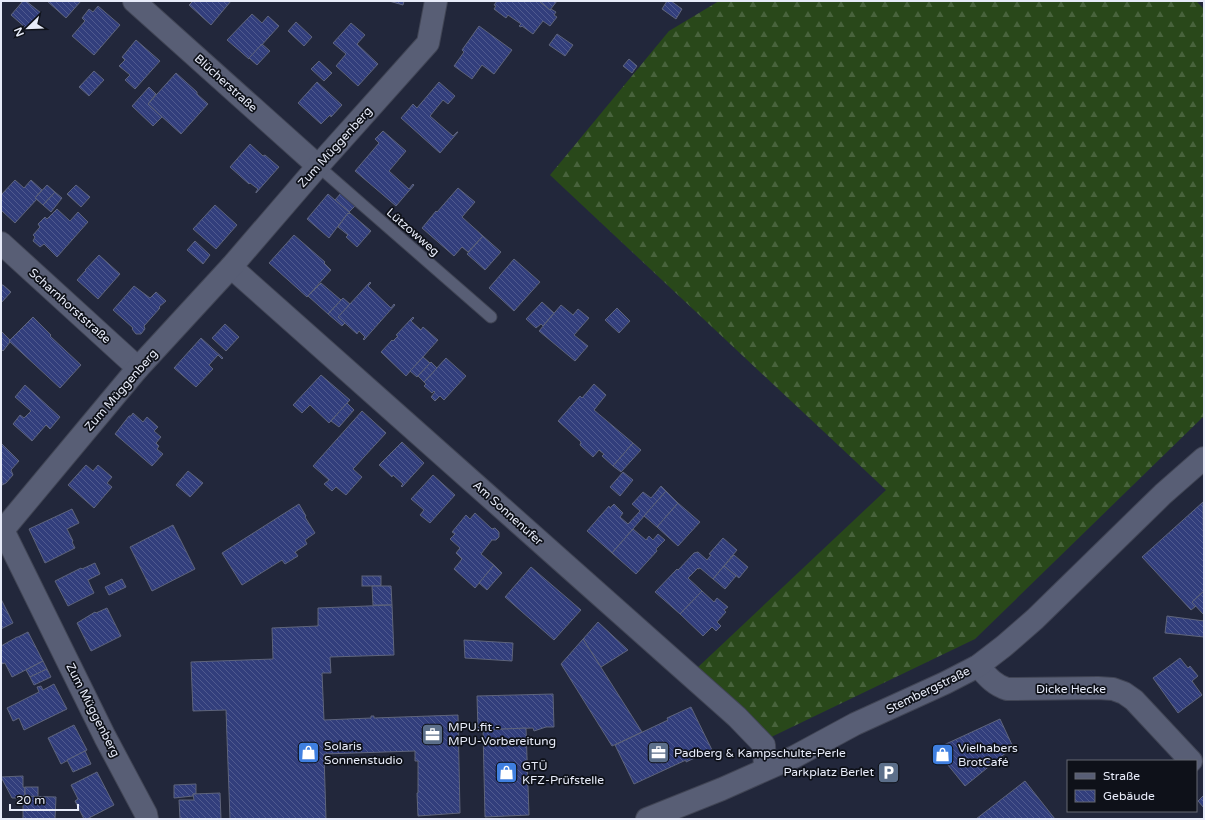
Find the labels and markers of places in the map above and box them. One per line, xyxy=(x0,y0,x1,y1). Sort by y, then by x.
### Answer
place label: MPU.fit - MPU-Vorbereitung xyxy=(448,720,556,748)
office icon: MPU.fit - MPU-Vorbereitung xyxy=(419,721,445,747)
place label: Solaris Sonnenstudio xyxy=(324,739,403,767)
shop icon: Solaris Sonnenstudio xyxy=(295,740,321,766)
office icon: Padberg & Kampschulte-Perle xyxy=(646,740,672,766)
place label: Vielhabers BrotCafé xyxy=(958,741,1018,769)
shop icon: Vielhabers BrotCafé xyxy=(930,742,956,768)
place label: Padberg & Kampschulte-Perle xyxy=(674,746,846,760)
place label: GTÜ KFZ-Prüfstelle xyxy=(522,759,604,787)
parking icon: Parkplatz Berlet xyxy=(876,759,902,785)
shop icon: GTÜ KFZ-Prüfstelle xyxy=(493,760,519,786)
place label: Parkplatz Berlet xyxy=(784,765,874,779)

